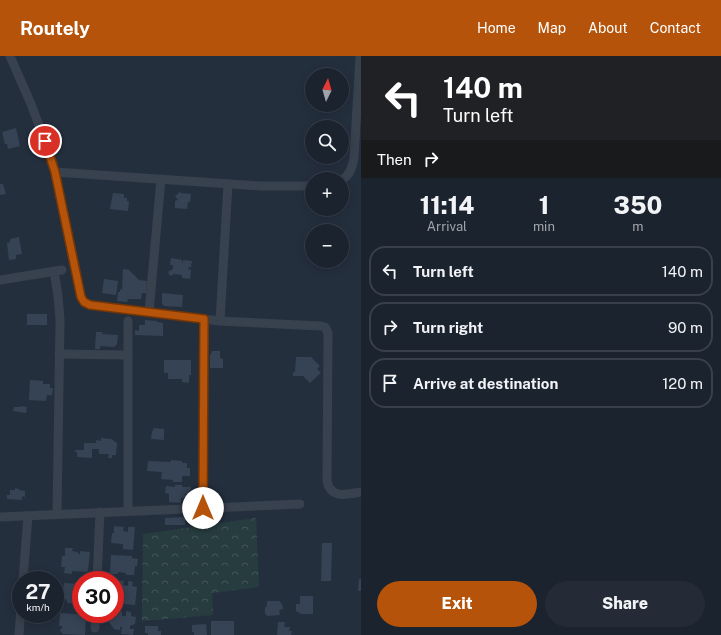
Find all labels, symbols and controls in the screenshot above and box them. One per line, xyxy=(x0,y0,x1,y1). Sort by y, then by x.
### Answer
text: Routely xyxy=(20,17,90,39)
text: Home xyxy=(477,20,516,36)
text: Map xyxy=(538,20,566,36)
text: About xyxy=(588,20,628,36)
text: Contact xyxy=(650,20,701,36)
north arrow xyxy=(305,68,349,112)
map controls xyxy=(305,68,349,268)
text: 140 m xyxy=(443,71,523,104)
icon: left xyxy=(377,72,429,124)
text: Turn left xyxy=(443,105,513,126)
button: search xyxy=(305,120,349,164)
pin xyxy=(28,124,62,158)
icon: arrive xyxy=(34,130,56,152)
icon: right xyxy=(420,148,442,170)
text: Then xyxy=(377,151,412,168)
button: + xyxy=(305,172,349,216)
text: 11:14 xyxy=(420,191,474,219)
text: 1 xyxy=(539,191,549,219)
text: 350 xyxy=(614,191,662,219)
text: Arrival xyxy=(427,219,467,234)
text: min xyxy=(533,219,555,234)
text: m xyxy=(632,219,644,234)
button: − xyxy=(305,224,349,268)
icon: left xyxy=(379,260,401,282)
text: Turn left xyxy=(413,263,474,280)
text: 140 m xyxy=(662,263,703,280)
icon: right xyxy=(379,316,401,338)
text: Turn right xyxy=(413,319,483,336)
text: 90 m xyxy=(668,319,703,336)
icon: arrive xyxy=(379,372,401,394)
text: Arrive at destination xyxy=(413,375,558,392)
text: 120 m xyxy=(662,375,703,392)
position arrow xyxy=(182,487,224,529)
speed limit sign: 30 xyxy=(72,571,124,623)
text: 27 xyxy=(25,580,51,604)
button: Exit xyxy=(377,581,537,627)
button: Share xyxy=(545,581,705,627)
text: km/h xyxy=(26,601,50,613)

